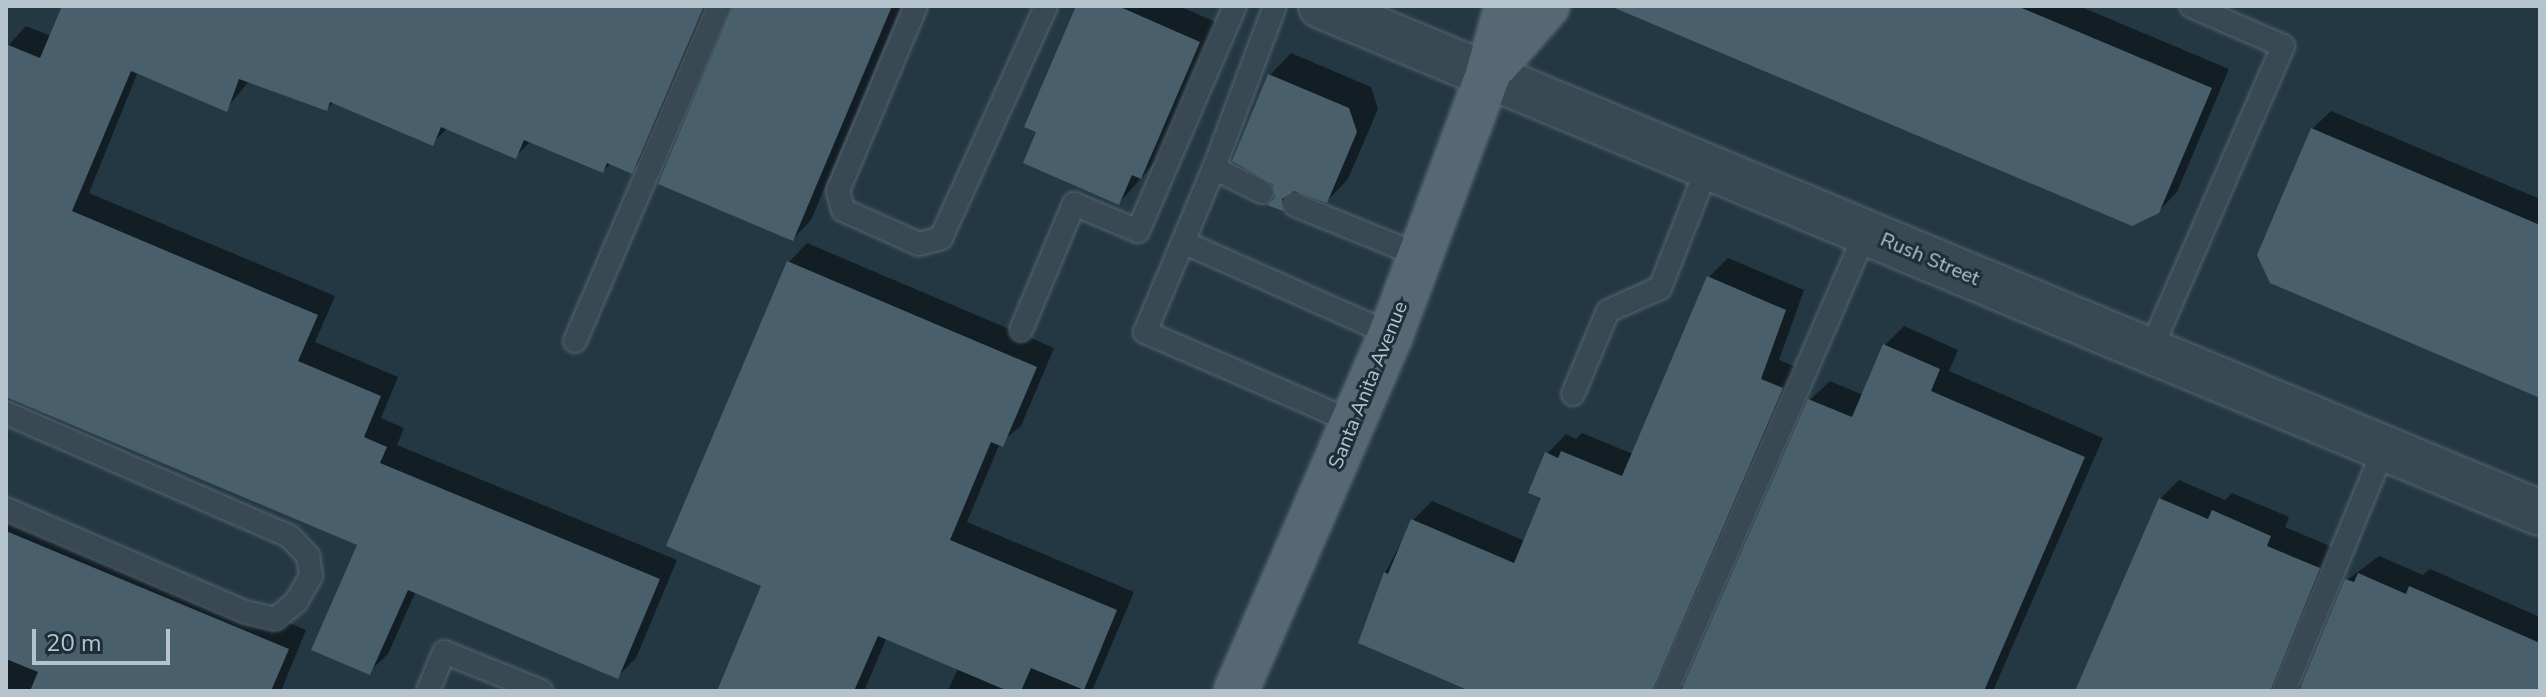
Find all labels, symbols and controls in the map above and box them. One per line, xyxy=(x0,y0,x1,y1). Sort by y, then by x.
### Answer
street label: Rush Street xyxy=(1877,227,1983,291)
street label: Santa Anita Avenue xyxy=(1323,298,1413,472)
scale bar xyxy=(36,613,174,663)
text: 20 m xyxy=(46,627,102,659)

